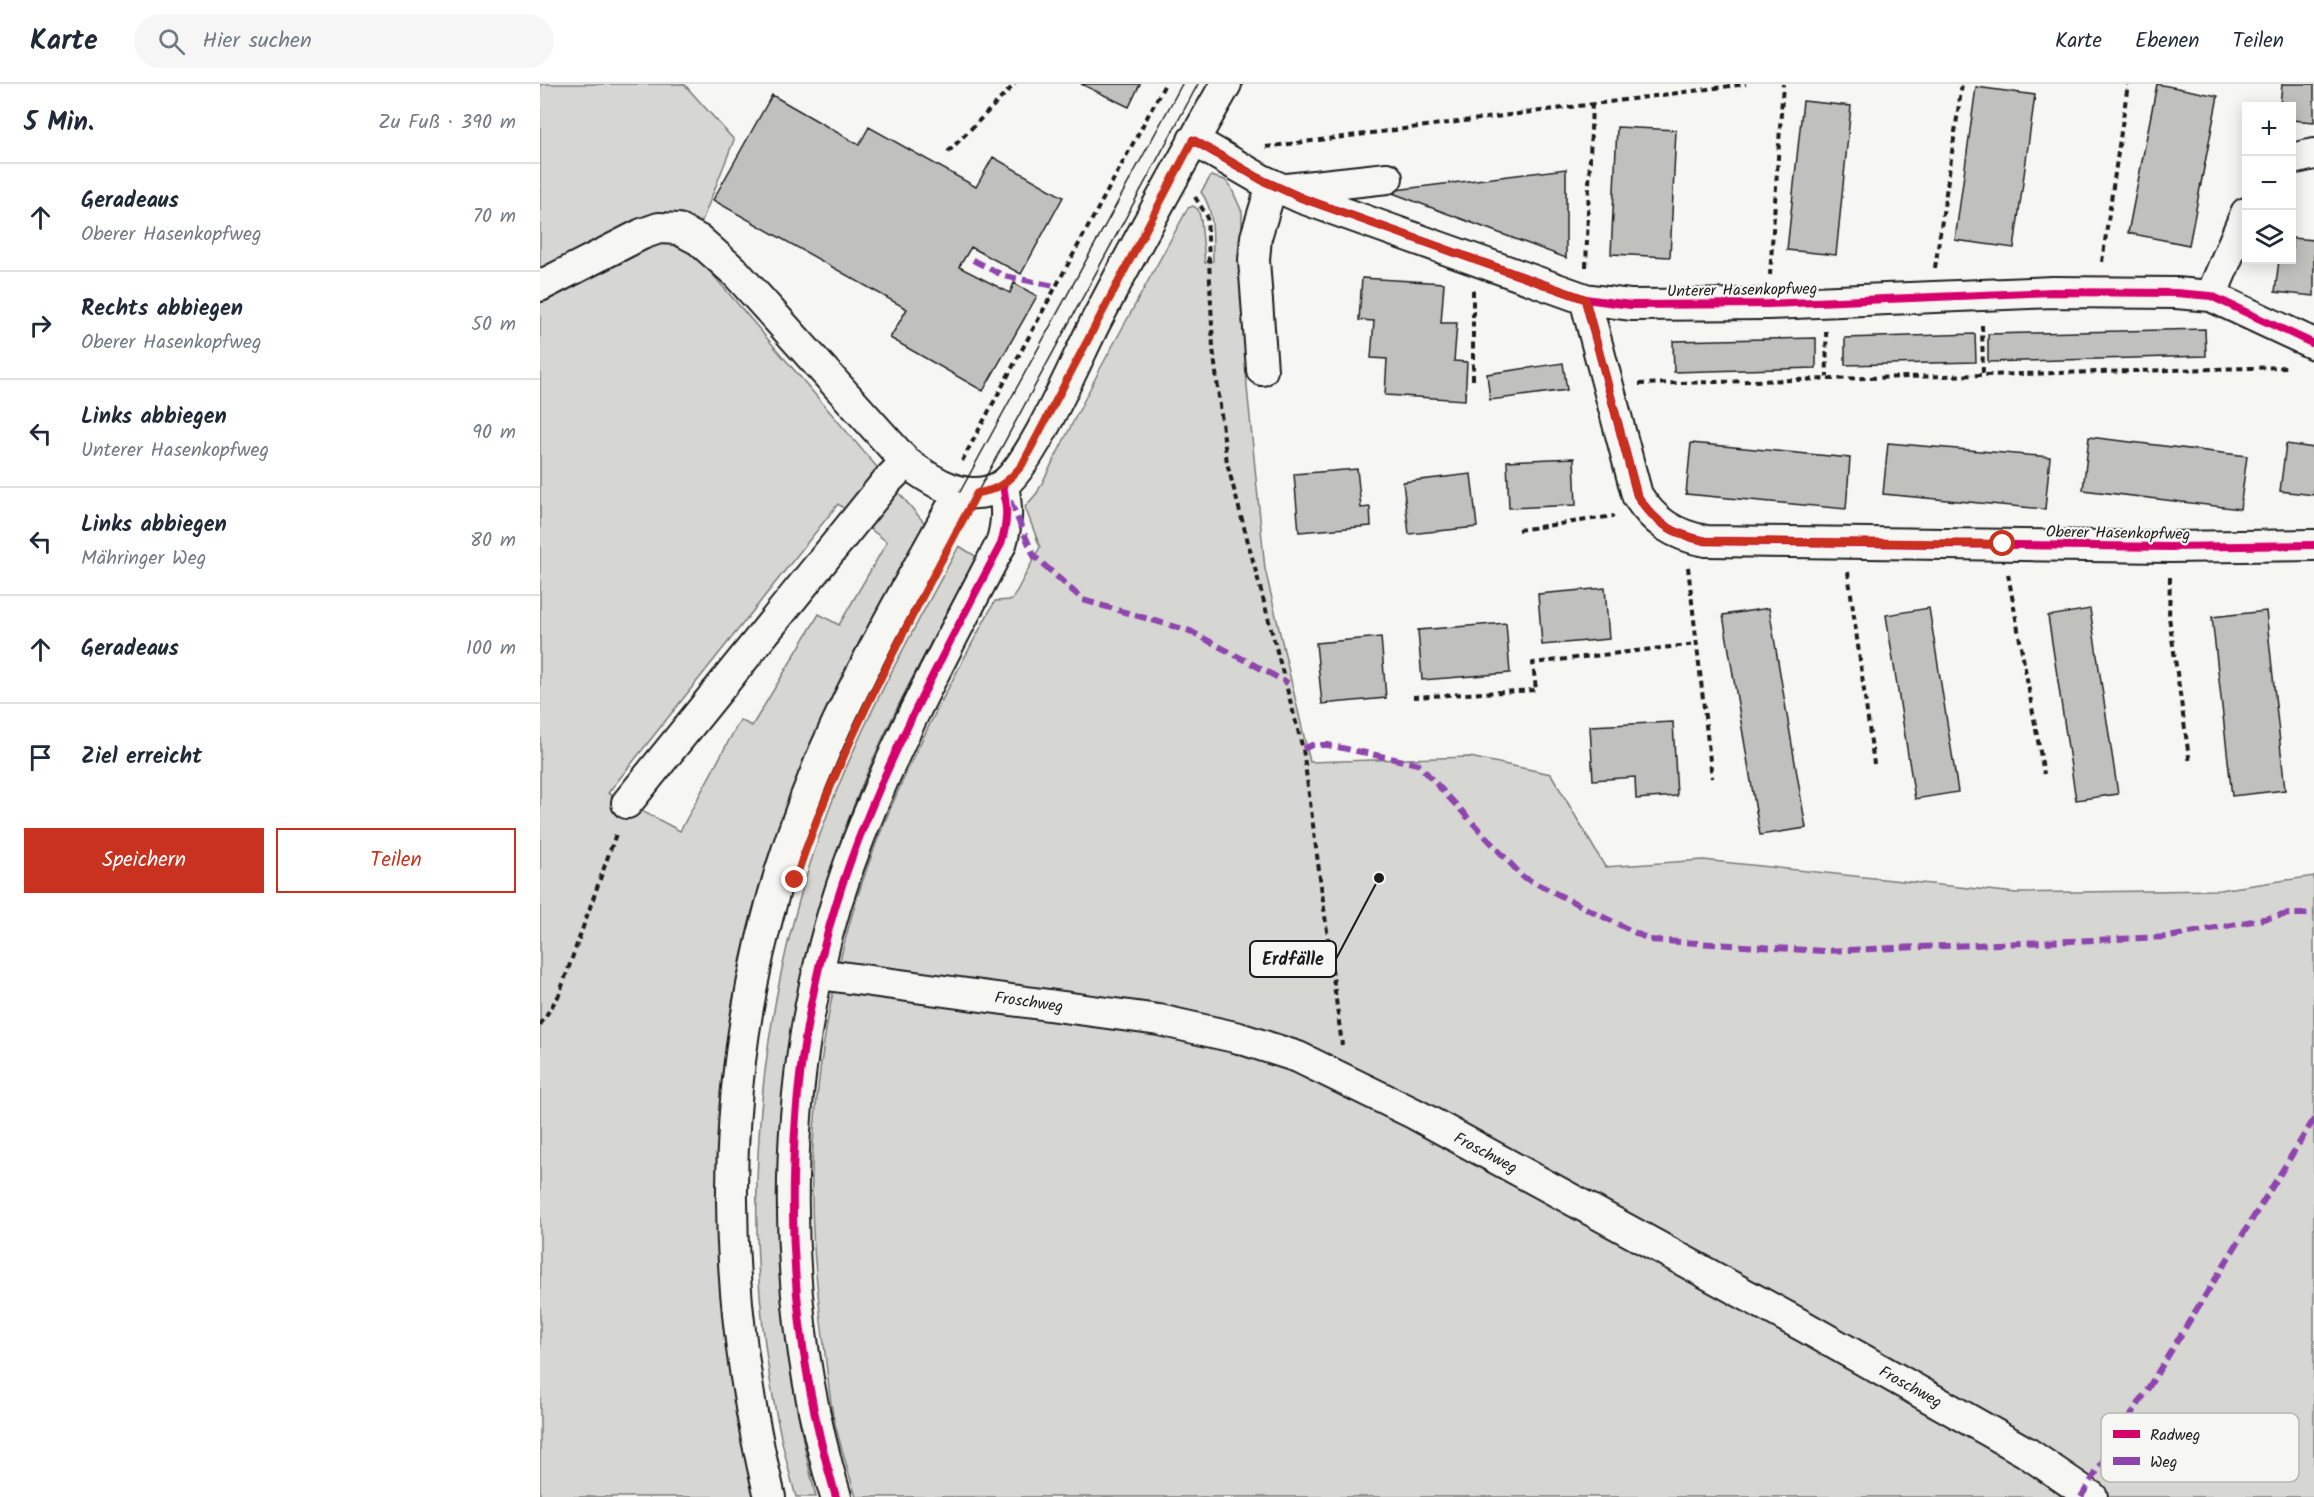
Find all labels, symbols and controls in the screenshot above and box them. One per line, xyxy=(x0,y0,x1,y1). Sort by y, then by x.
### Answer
search box xyxy=(134,14,554,68)
text: Karte xyxy=(30,19,98,64)
text: Hier suchen xyxy=(203,24,312,59)
icon: search xyxy=(155,25,188,58)
text: Karte xyxy=(2055,25,2102,58)
text: Ebenen xyxy=(2135,25,2200,58)
text: Teilen xyxy=(2233,25,2284,58)
text: 5 Min. xyxy=(24,102,94,144)
map controls xyxy=(2242,102,2296,264)
button: + xyxy=(2242,102,2296,156)
text: Zu Fuß · 390 m xyxy=(378,107,516,139)
button: − xyxy=(2242,156,2296,210)
text: Geradeaus xyxy=(81,184,179,219)
icon: ahead xyxy=(24,201,57,234)
text: 70 m xyxy=(473,201,516,233)
button: layers xyxy=(2242,210,2296,264)
text: Oberer Hasenkopfweg xyxy=(81,219,261,251)
street label: Unterer Hasenkopfweg xyxy=(1667,277,1817,304)
text: Rechts abbiegen xyxy=(81,292,243,327)
icon: right xyxy=(24,309,57,342)
text: 50 m xyxy=(471,309,516,341)
text: Oberer Hasenkopfweg xyxy=(81,327,261,359)
text: Links abbiegen xyxy=(81,400,227,435)
icon: left xyxy=(24,417,57,450)
text: 90 m xyxy=(472,417,516,449)
text: Unterer Hasenkopfweg xyxy=(81,435,269,467)
text: Links abbiegen xyxy=(81,508,227,543)
street label: Oberer Hasenkopfweg xyxy=(2046,520,2190,547)
icon: left xyxy=(24,525,57,558)
text: 80 m xyxy=(470,525,516,557)
route start xyxy=(1989,530,2015,556)
text: Mähringer Weg xyxy=(81,543,206,575)
text: Geradeaus xyxy=(81,632,179,667)
icon: ahead xyxy=(24,633,57,666)
text: 100 m xyxy=(466,633,516,665)
text: Ziel erreicht xyxy=(81,740,202,775)
icon: arrive xyxy=(24,741,57,774)
button: Speichern xyxy=(24,828,264,893)
button: Teilen xyxy=(276,828,516,893)
route end xyxy=(781,866,807,892)
callout: Erdfälle xyxy=(1250,941,1336,977)
text: Erdfälle xyxy=(1262,946,1324,975)
street label: Froschweg xyxy=(993,985,1065,1020)
street label: Froschweg xyxy=(1449,1126,1522,1181)
street label: Froschweg xyxy=(1874,1360,1947,1415)
legend xyxy=(2101,1413,2299,1482)
text: Radweg xyxy=(2150,1423,2200,1448)
text: Weg xyxy=(2150,1450,2177,1475)

